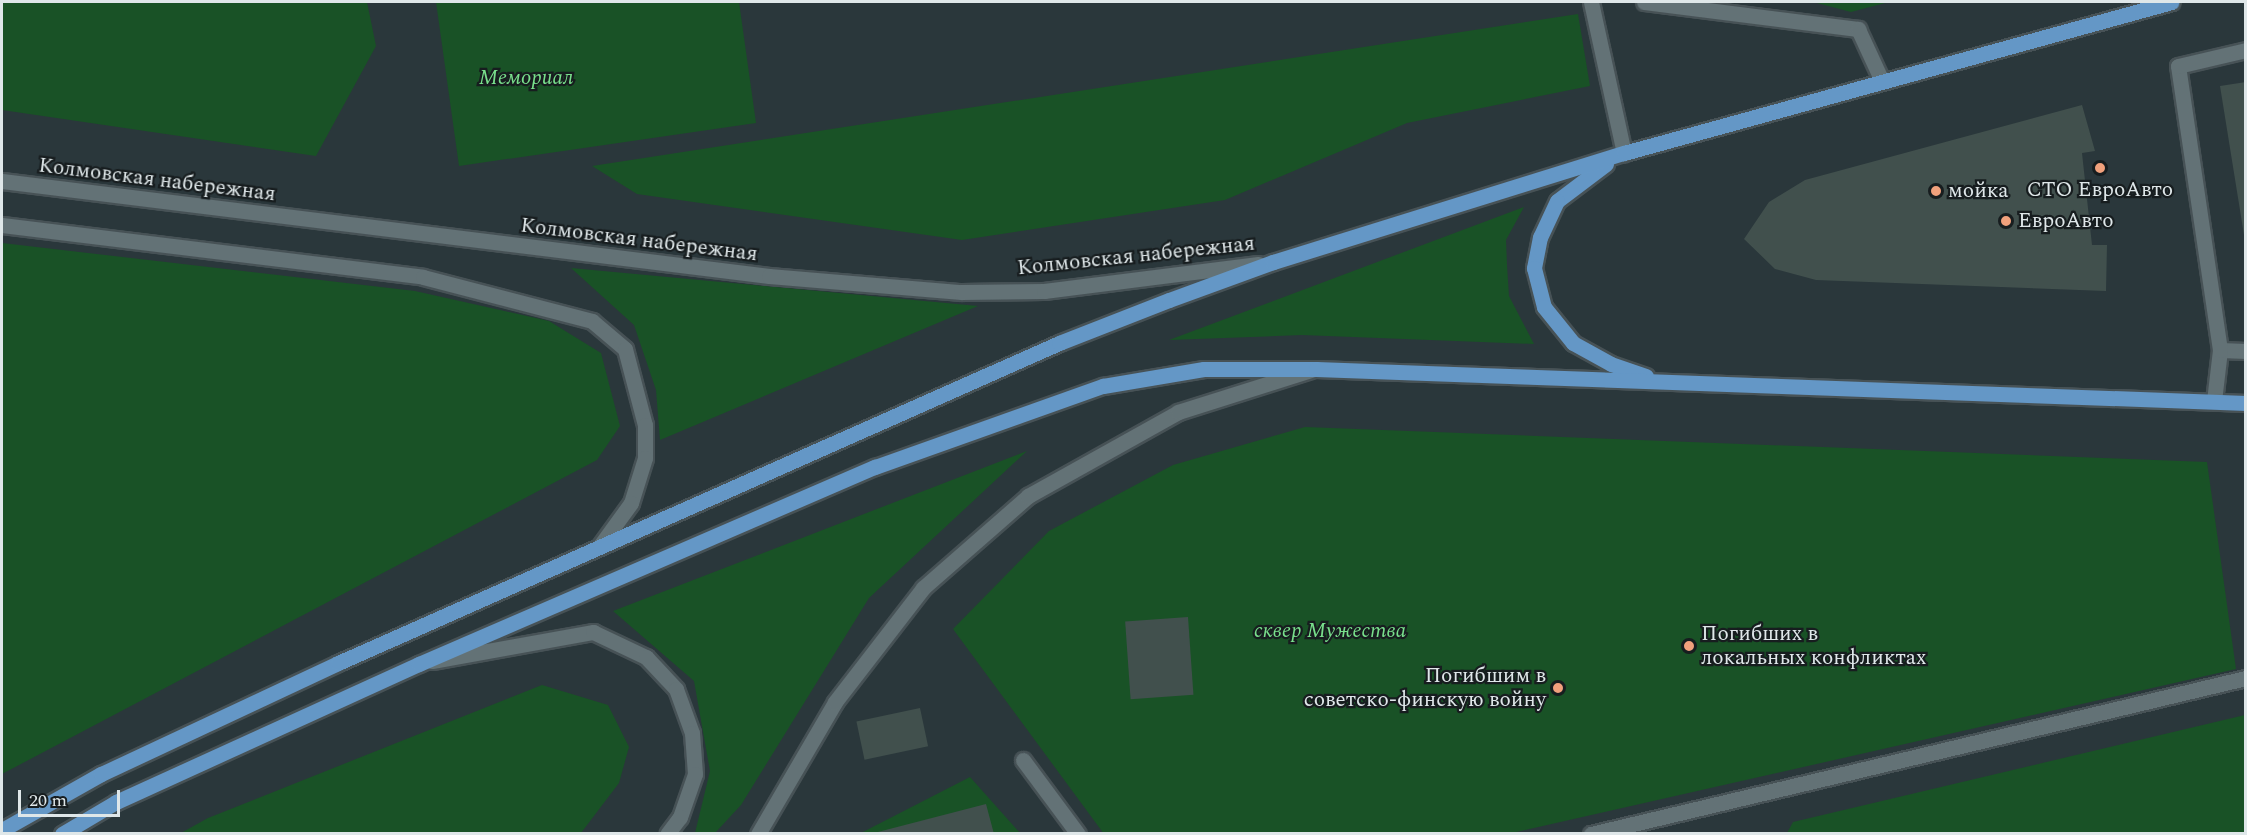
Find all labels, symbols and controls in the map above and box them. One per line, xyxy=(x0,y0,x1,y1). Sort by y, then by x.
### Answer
park label: Мемориал xyxy=(479,65,573,91)
street label: Колмовская набережная xyxy=(37,153,277,207)
marker: СТО ЕвроАвто xyxy=(2093,161,2107,175)
place label: СТО ЕвроАвто xyxy=(2027,177,2173,203)
place label: мойка xyxy=(1948,178,2008,204)
marker: мойка xyxy=(1929,184,1943,198)
place label: ЕвроАвто xyxy=(2018,208,2113,234)
street label: Колмовская набережная xyxy=(519,213,759,267)
marker: ЕвроАвто xyxy=(1999,214,2013,228)
street label: Колмовская набережная xyxy=(1016,231,1256,281)
park label: сквер Мужества xyxy=(1254,618,1406,644)
place label: Погибших в локальных конфликтах xyxy=(1701,621,1926,671)
marker: Погибших в локальных конфликтах xyxy=(1682,639,1696,653)
place label: Погибшим в советско-финскую войну xyxy=(1304,663,1546,713)
marker: Погибшим в советско-финскую войну xyxy=(1551,681,1565,695)
scale bar xyxy=(21,778,123,816)
text: 20 m xyxy=(29,787,67,814)

